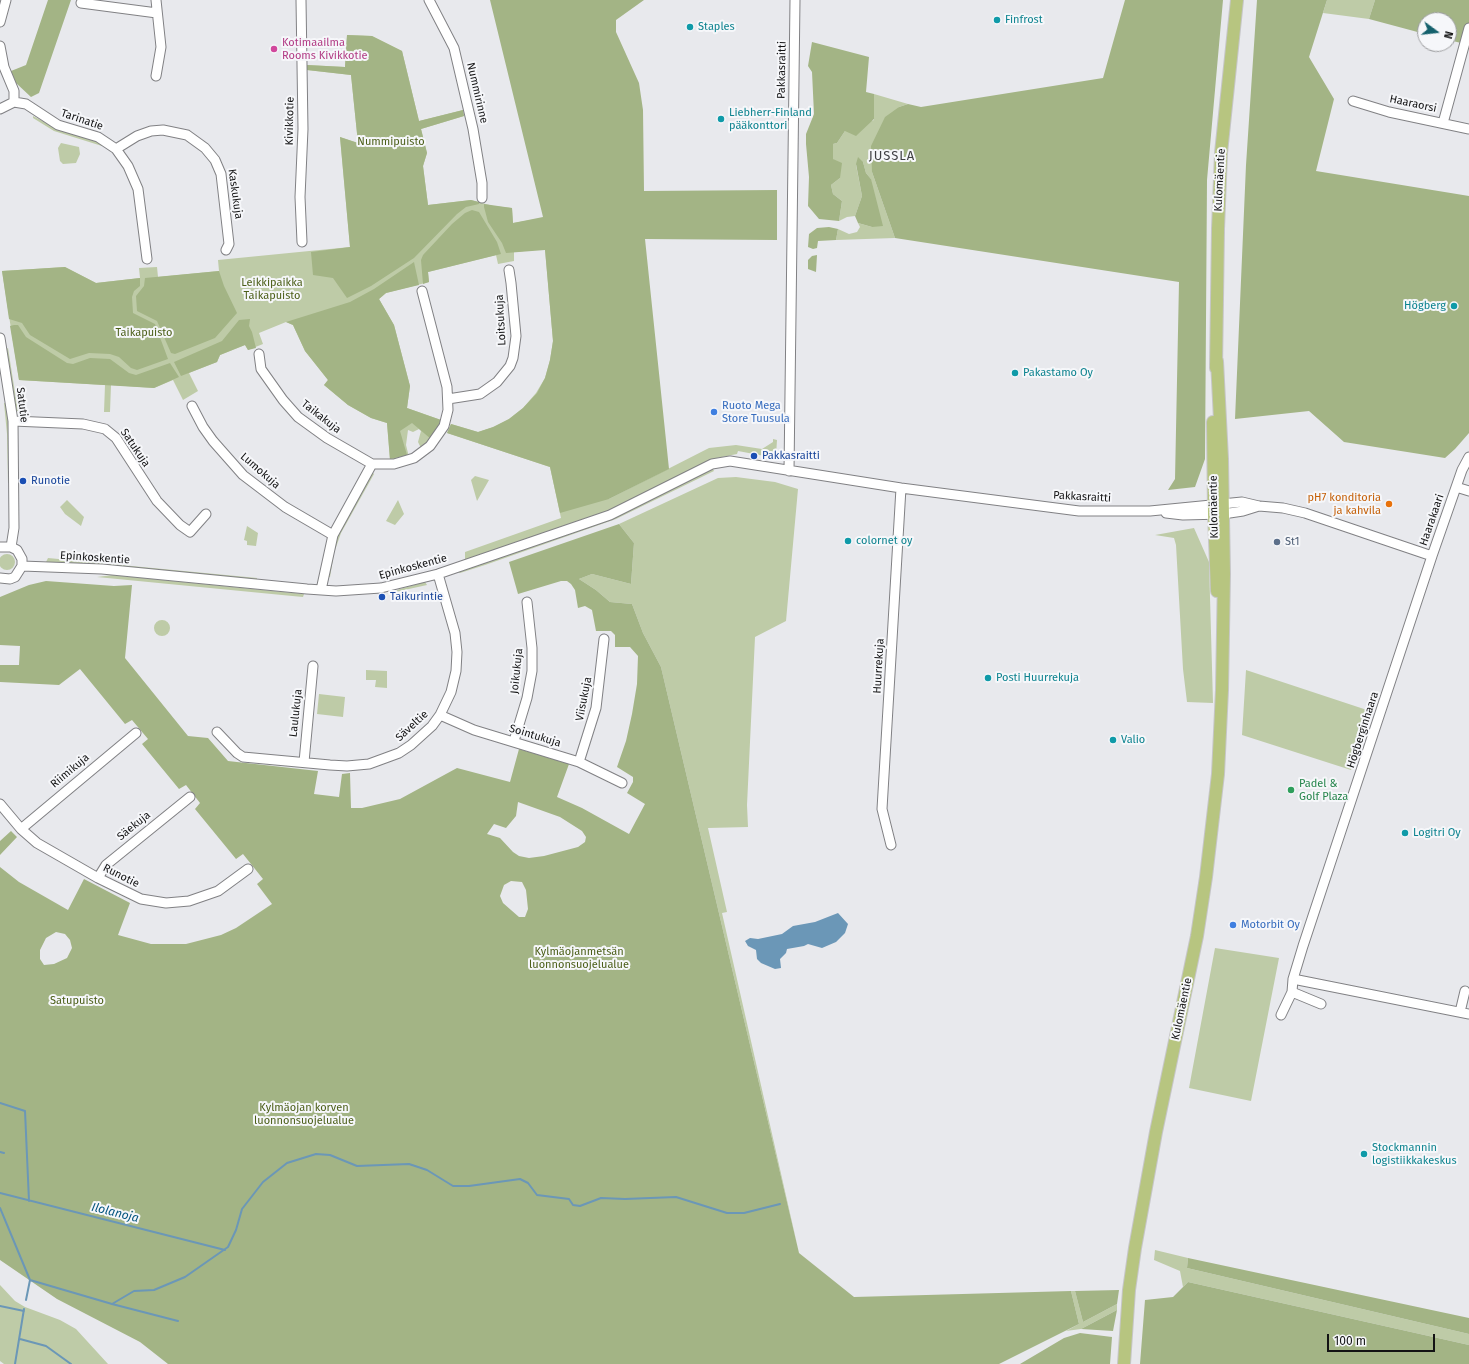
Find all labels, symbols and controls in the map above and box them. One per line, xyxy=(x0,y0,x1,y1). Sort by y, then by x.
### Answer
north arrow xyxy=(1417,12,1457,52)
place label: Finfrost xyxy=(1005,13,1043,27)
marker: Finfrost xyxy=(992,15,1002,25)
place label: Staples xyxy=(698,20,735,34)
marker: Staples xyxy=(685,22,695,32)
text: N xyxy=(1441,30,1455,40)
place label: Kotimaailma Rooms Kivikkotie xyxy=(282,36,368,62)
street label: Pakkasraitti xyxy=(775,41,789,99)
marker: Kotimaailma Rooms Kivikkotie xyxy=(269,44,279,54)
street label: Nummirinne xyxy=(464,61,490,125)
street label: Haaraorsi xyxy=(1388,93,1438,115)
street label: Kivikkotie xyxy=(283,97,297,145)
place label: Liebherr-Finland pääkonttori xyxy=(729,106,812,132)
street label: Tarinatie xyxy=(59,107,105,133)
marker: Liebherr-Finland pääkonttori xyxy=(716,114,726,124)
park label: Nummipuisto xyxy=(357,135,425,149)
district label: JUSSLA xyxy=(869,148,915,164)
street label: Kulomäentie xyxy=(1212,148,1228,212)
street label: Kaskukuja xyxy=(225,168,245,220)
park label: Leikkipaikka Taikapuisto xyxy=(241,276,303,302)
street label: Loitsukuja xyxy=(493,294,509,346)
place label: Högberg xyxy=(1404,299,1446,313)
marker: Högberg xyxy=(1449,301,1459,311)
park label: Taikapuisto xyxy=(115,326,173,340)
place label: Pakastamo Oy xyxy=(1023,366,1093,380)
marker: Pakastamo Oy xyxy=(1010,368,1020,378)
street label: Satutie xyxy=(13,387,31,423)
street label: Taikakuja xyxy=(299,397,343,437)
place label: Ruoto Mega Store Tuusula xyxy=(722,399,790,425)
marker: Ruoto Mega Store Tuusula xyxy=(709,407,719,417)
street label: Satukuja xyxy=(117,426,153,470)
place label: Pakkasraitti xyxy=(762,449,820,463)
street label: Lumokuja xyxy=(237,450,283,492)
marker: Pakkasraitti xyxy=(749,451,759,461)
place label: Runotie xyxy=(31,474,70,488)
street label: Kulomäentie xyxy=(1207,475,1221,539)
marker: Runotie xyxy=(18,476,28,486)
street label: Pakkasraitti xyxy=(1053,489,1111,505)
place label: pH7 konditoria ja kahvila xyxy=(1308,491,1381,517)
street label: Haarakaari xyxy=(1417,492,1447,548)
marker: pH7 konditoria ja kahvila xyxy=(1384,499,1394,509)
place label: colornet oy xyxy=(856,534,912,548)
place label: St1 xyxy=(1285,535,1300,549)
marker: colornet oy xyxy=(843,536,853,546)
marker: St1 xyxy=(1272,537,1282,547)
street label: Epinkoskentie xyxy=(60,549,130,567)
street label: Epinkoskentie xyxy=(377,552,449,582)
place label: Taikurintie xyxy=(390,590,443,604)
marker: Taikurintie xyxy=(377,592,387,602)
street label: Huurrekuja xyxy=(871,638,887,694)
street label: Joikukuja xyxy=(508,648,526,694)
place label: Posti Huurrekuja xyxy=(996,671,1079,685)
marker: Posti Huurrekuja xyxy=(983,673,993,683)
street label: Viisukuja xyxy=(573,676,595,722)
street label: Laulukuja xyxy=(287,688,305,738)
street label: Högberginhaara xyxy=(1344,690,1382,770)
street label: Säveltie xyxy=(393,708,431,744)
street label: Sointukuja xyxy=(508,722,562,750)
place label: Valio xyxy=(1121,733,1145,747)
marker: Valio xyxy=(1108,735,1118,745)
street label: Riimikuja xyxy=(48,751,92,791)
place label: Padel & Golf Plaza xyxy=(1299,777,1348,803)
marker: Padel & Golf Plaza xyxy=(1286,785,1296,795)
street label: Säekuja xyxy=(115,809,153,843)
place label: Logitri Oy xyxy=(1413,826,1461,840)
marker: Logitri Oy xyxy=(1400,828,1410,838)
street label: Runotie xyxy=(101,861,141,891)
place label: Motorbit Oy xyxy=(1241,918,1300,932)
marker: Motorbit Oy xyxy=(1228,920,1238,930)
park label: Kylmäojanmetsän luonnonsuojelualue xyxy=(529,945,629,971)
street label: Kulomäentie xyxy=(1169,977,1195,1041)
park label: Satupuisto xyxy=(50,994,104,1008)
park label: Kylmäojan korven luonnonsuojelualue xyxy=(254,1101,354,1127)
place label: Stockmannin logistiikkakeskus xyxy=(1372,1141,1457,1167)
marker: Stockmannin logistiikkakeskus xyxy=(1359,1149,1369,1159)
water label: Ilolanoja xyxy=(90,1200,140,1226)
scale bar xyxy=(1329,1326,1437,1352)
text: 100 m xyxy=(1334,1334,1366,1348)

